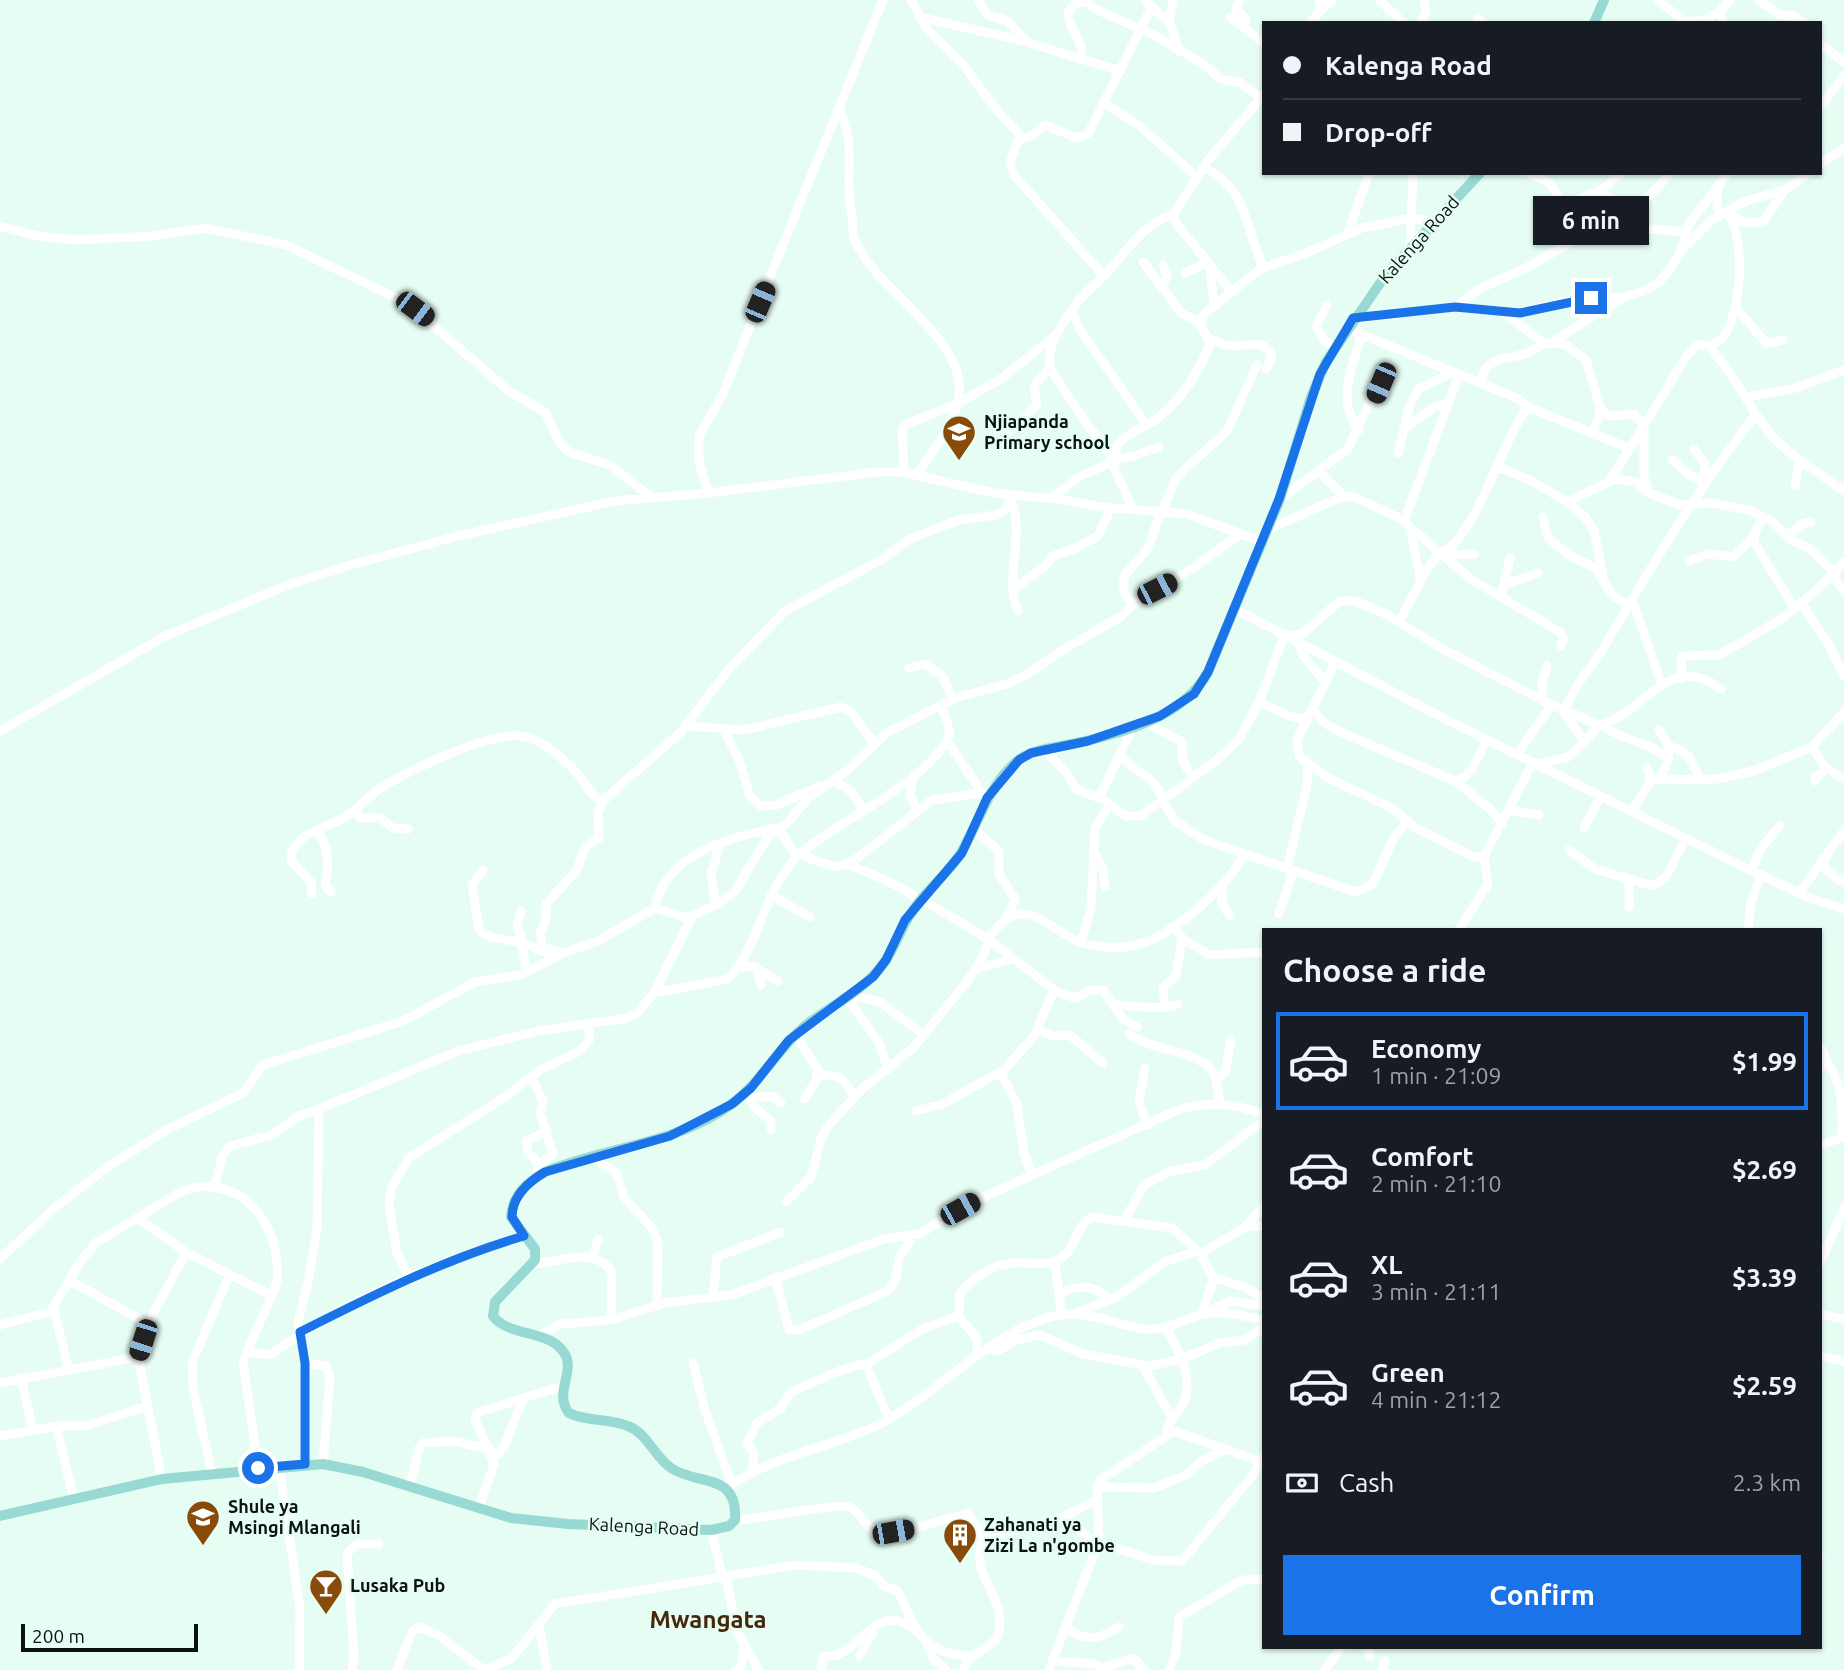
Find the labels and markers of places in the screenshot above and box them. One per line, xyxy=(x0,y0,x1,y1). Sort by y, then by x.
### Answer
place label: Njiapanda Primary school xyxy=(984,411,1110,452)
school or university icon: Njiapanda Primary school xyxy=(940,413,978,462)
place label: Shule ya Msingi Mlangali xyxy=(228,1496,361,1537)
school or university icon: Shule ya Msingi Mlangali xyxy=(184,1498,222,1547)
place label: Zahanati ya Zizi La n'gombe xyxy=(984,1514,1115,1555)
building icon: Zahanati ya Zizi La n'gombe xyxy=(941,1516,979,1565)
bar icon: Lusaka Pub xyxy=(307,1567,345,1616)
place label: Lusaka Pub xyxy=(350,1575,445,1595)

